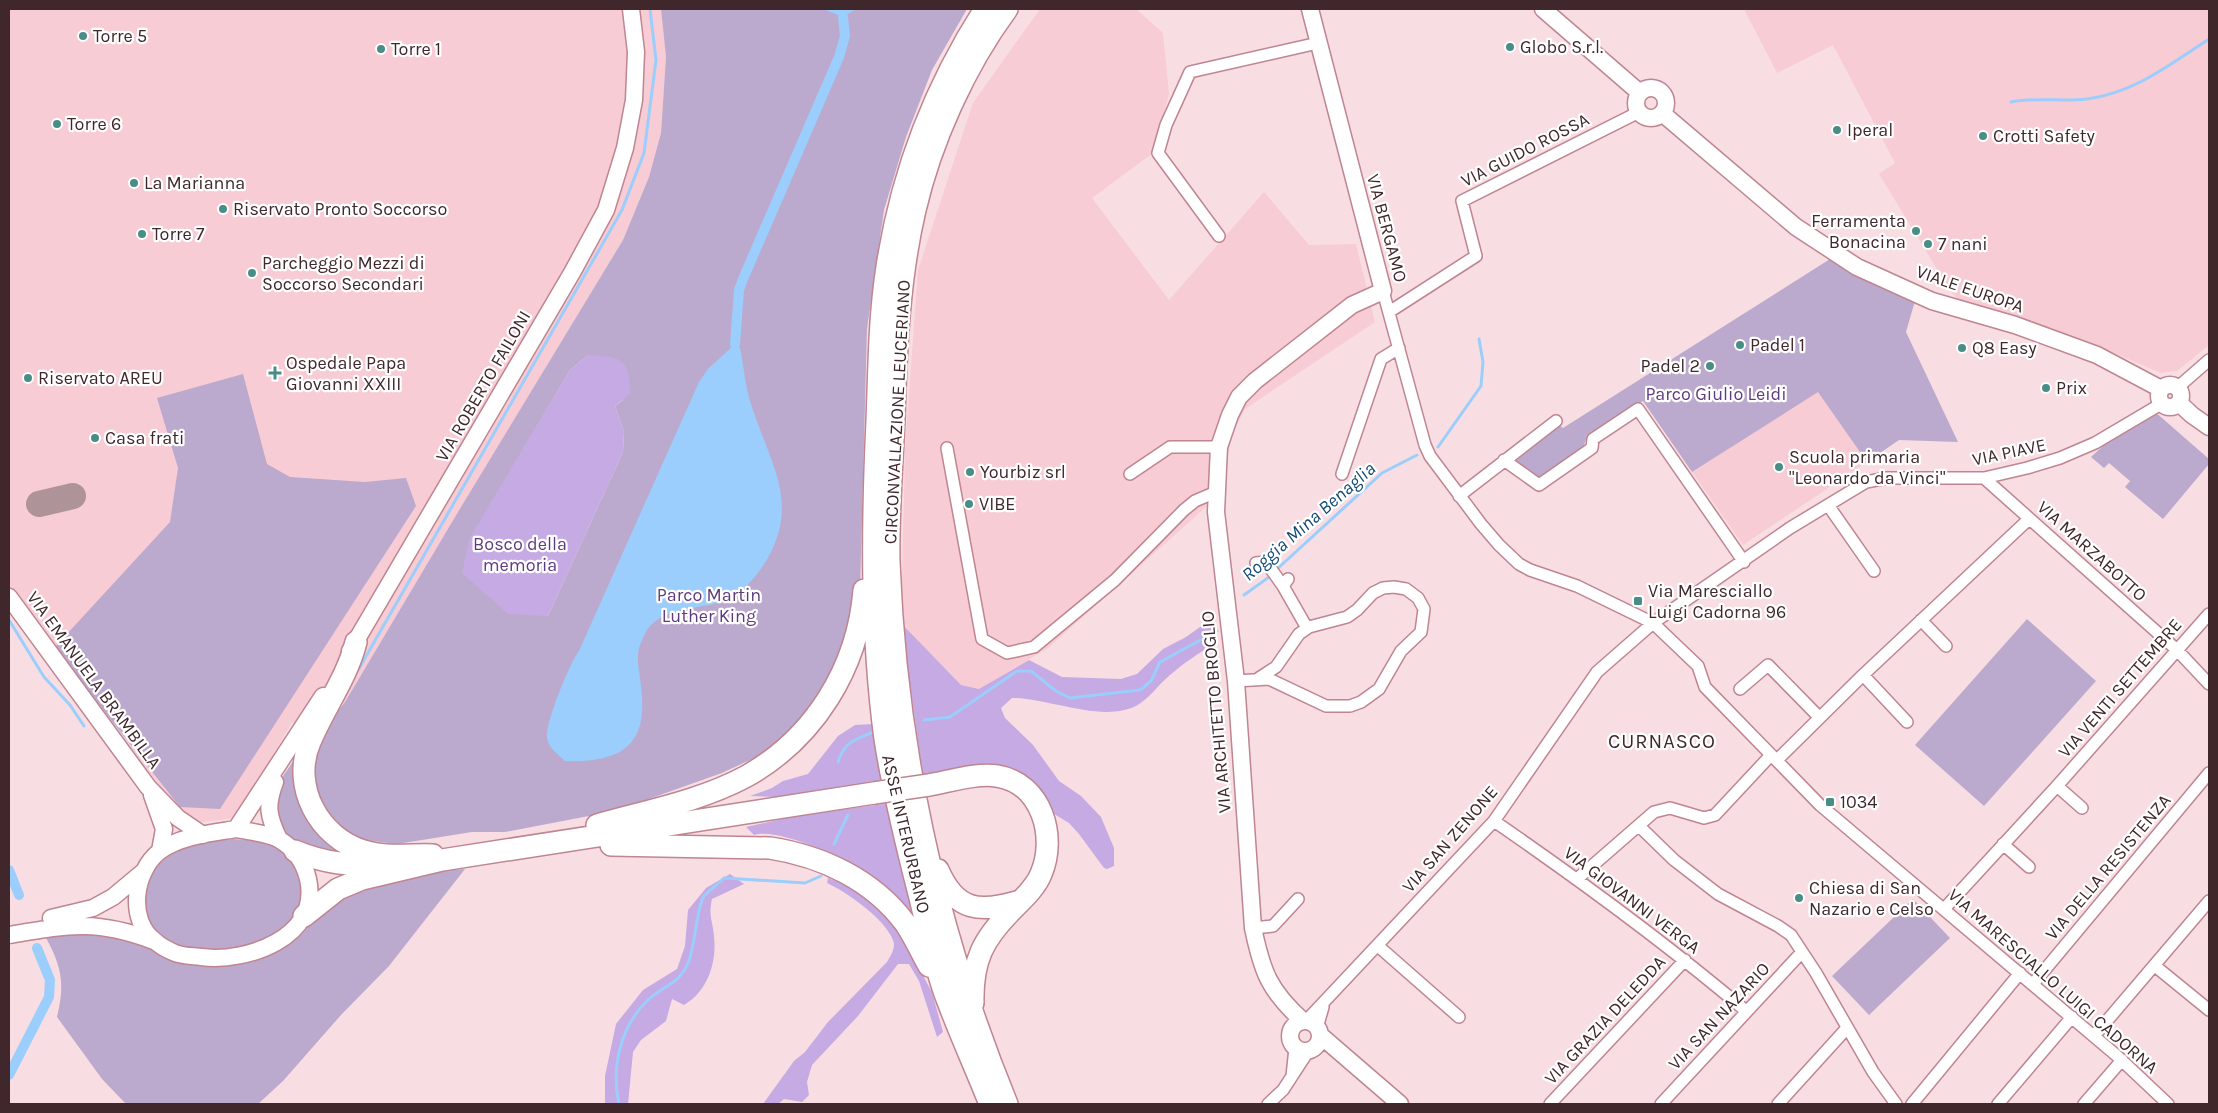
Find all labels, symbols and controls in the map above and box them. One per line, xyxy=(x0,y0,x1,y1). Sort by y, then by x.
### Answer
place label: Torre 5 xyxy=(93,25,147,47)
marker: Torre 5 xyxy=(77,30,89,42)
place label: Globo S.r.l. xyxy=(1520,36,1603,58)
place label: Torre 1 xyxy=(391,38,441,60)
marker: Globo S.r.l. xyxy=(1504,41,1516,53)
marker: Torre 1 xyxy=(375,43,387,55)
street label: VIA GUIDO ROSSA xyxy=(1457,108,1593,192)
place label: Torre 6 xyxy=(67,113,121,135)
marker: Torre 6 xyxy=(51,118,63,130)
place label: Iperal xyxy=(1847,119,1893,141)
marker: Iperal xyxy=(1831,124,1843,136)
place label: Crotti Safety xyxy=(1993,125,2096,147)
marker: Crotti Safety xyxy=(1977,130,1989,142)
place label: La Marianna xyxy=(144,172,245,194)
street label: VIA BERGAMO xyxy=(1362,172,1412,284)
marker: La Marianna xyxy=(128,177,140,189)
place label: Riservato Pronto Soccorso xyxy=(233,198,447,220)
marker: Riservato Pronto Soccorso xyxy=(217,203,229,215)
place label: Ferramenta Bonacina xyxy=(1811,210,1906,253)
place label: Torre 7 xyxy=(152,223,205,245)
marker: Ferramenta Bonacina xyxy=(1910,225,1922,237)
marker: Torre 7 xyxy=(136,228,148,240)
place label: 7 nani xyxy=(1938,233,1988,255)
marker: 7 nani xyxy=(1922,238,1934,250)
place label: Parcheggio Mezzi di Soccorso Secondari xyxy=(262,252,425,295)
street label: VIALE EUROPA xyxy=(1913,260,2027,318)
marker: Parcheggio Mezzi di Soccorso Secondari xyxy=(246,267,258,279)
street label: CIRCONVALLAZIONE LEUCERIANO xyxy=(879,279,915,545)
street label: VIA ROBERTO FAILONI xyxy=(431,307,535,465)
place label: Padel 1 xyxy=(1750,334,1805,356)
place label: Q8 Easy xyxy=(1972,337,2037,359)
marker: Padel 1 xyxy=(1734,339,1746,351)
marker: Q8 Easy xyxy=(1956,342,1968,354)
place label: Ospedale Papa Giovanni XXIII xyxy=(286,352,406,395)
place label: Padel 2 xyxy=(1640,355,1700,377)
marker: Padel 2 xyxy=(1704,360,1716,372)
marker: Ospedale Papa Giovanni XXIII xyxy=(268,366,282,380)
place label: Riservato AREU xyxy=(38,367,163,389)
marker: Riservato AREU xyxy=(22,372,34,384)
place label: Prix xyxy=(2056,377,2087,399)
marker: Prix xyxy=(2040,382,2052,394)
park label: Parco Giulio Leidi xyxy=(1645,383,1787,405)
place label: Casa frati xyxy=(105,427,184,449)
marker: Casa frati xyxy=(89,432,101,444)
street label: VIA PIAVE xyxy=(1970,433,2048,471)
place label: Scuola primaria "Leonardo da Vinci" xyxy=(1789,446,1945,489)
water label: Roggia Mina Benaglia xyxy=(1237,458,1380,586)
place label: Yourbiz srl xyxy=(980,461,1066,483)
marker: Scuola primaria "Leonardo da Vinci" xyxy=(1773,461,1785,473)
marker: Yourbiz srl xyxy=(964,466,976,478)
place label: VIBE xyxy=(979,493,1015,515)
street label: VIA MARZABOTTO xyxy=(2033,496,2151,606)
marker: VIBE xyxy=(963,498,975,510)
park label: Bosco della memoria xyxy=(473,533,567,576)
place label: Via Maresciallo Luigi Cadorna 96 xyxy=(1648,580,1786,623)
park label: Parco Martin Luther King xyxy=(657,584,761,627)
street label: VIA EMANUELA BRAMBILLA xyxy=(22,587,166,773)
marker: Via Maresciallo Luigi Cadorna 96 xyxy=(1632,595,1644,607)
street label: VIA ARCHITETTO BROGLIO xyxy=(1196,610,1236,814)
street label: VIA VENTI SETTEMBRE xyxy=(2054,614,2186,762)
district label: CURNASCO xyxy=(1608,730,1716,753)
street label: ASSE INTERURBANO xyxy=(877,752,935,916)
street label: VIA SAN ZENONE xyxy=(1398,781,1502,897)
street label: VIA DELLA RESISTENZA xyxy=(2041,790,2175,944)
place label: 1034 xyxy=(1840,791,1877,813)
marker: 1034 xyxy=(1824,796,1836,808)
street label: VIA GIOVANNI VERGA xyxy=(1560,842,1704,958)
place label: Chiesa di San Nazario e Celso xyxy=(1809,877,1934,920)
street label: VIA MARESCIALLO LUIGI CADORNA xyxy=(1943,884,2163,1078)
marker: Chiesa di San Nazario e Celso xyxy=(1793,892,1805,904)
street label: VIA GRAZIA DELEDDA xyxy=(1540,951,1670,1089)
street label: VIA SAN NAZARIO xyxy=(1664,958,1774,1074)

